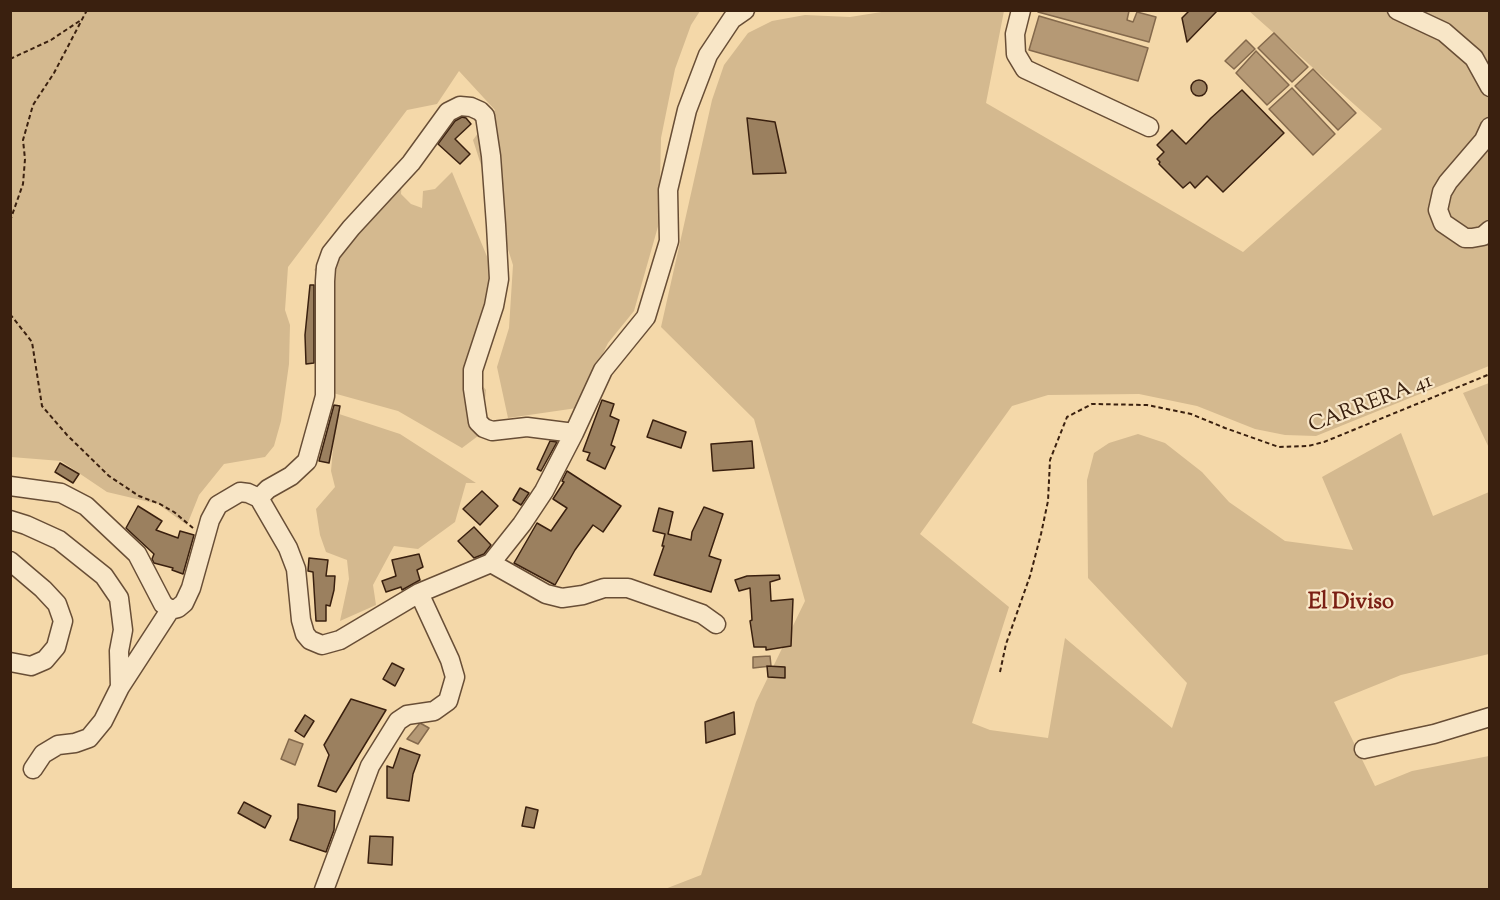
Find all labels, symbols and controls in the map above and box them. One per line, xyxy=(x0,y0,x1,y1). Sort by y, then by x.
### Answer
street label: CARRERA 41 xyxy=(1306,370,1436,440)
district label: El Diviso xyxy=(1308,591,1394,617)

